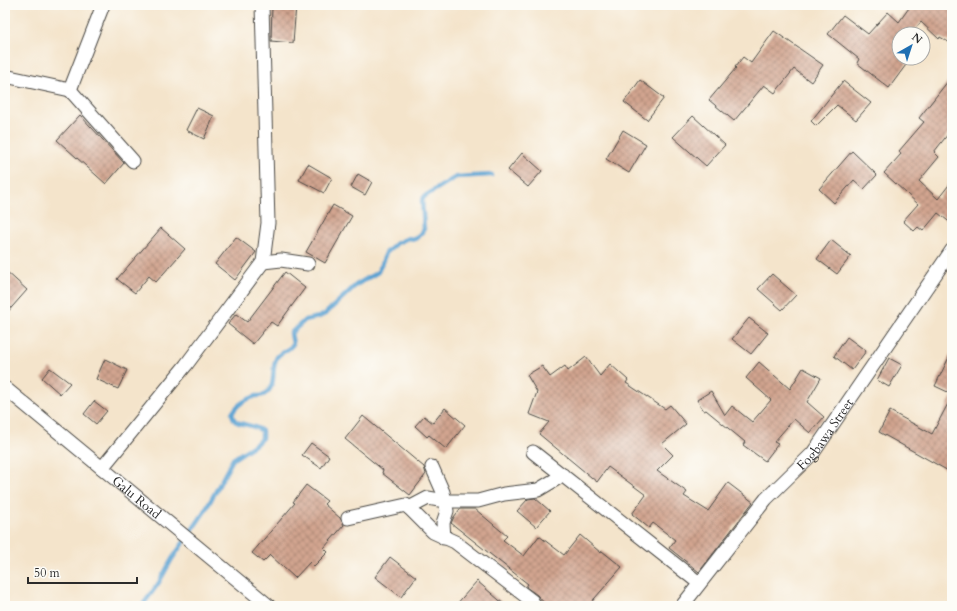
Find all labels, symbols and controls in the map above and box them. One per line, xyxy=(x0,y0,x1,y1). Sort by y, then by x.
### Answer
north arrow xyxy=(891,26,931,66)
text: N xyxy=(909,30,926,48)
street label: Fogbawa Street xyxy=(793,395,858,474)
street label: Galu Road xyxy=(108,472,165,523)
scale bar xyxy=(28,559,137,585)
text: 50 m xyxy=(34,565,61,581)

